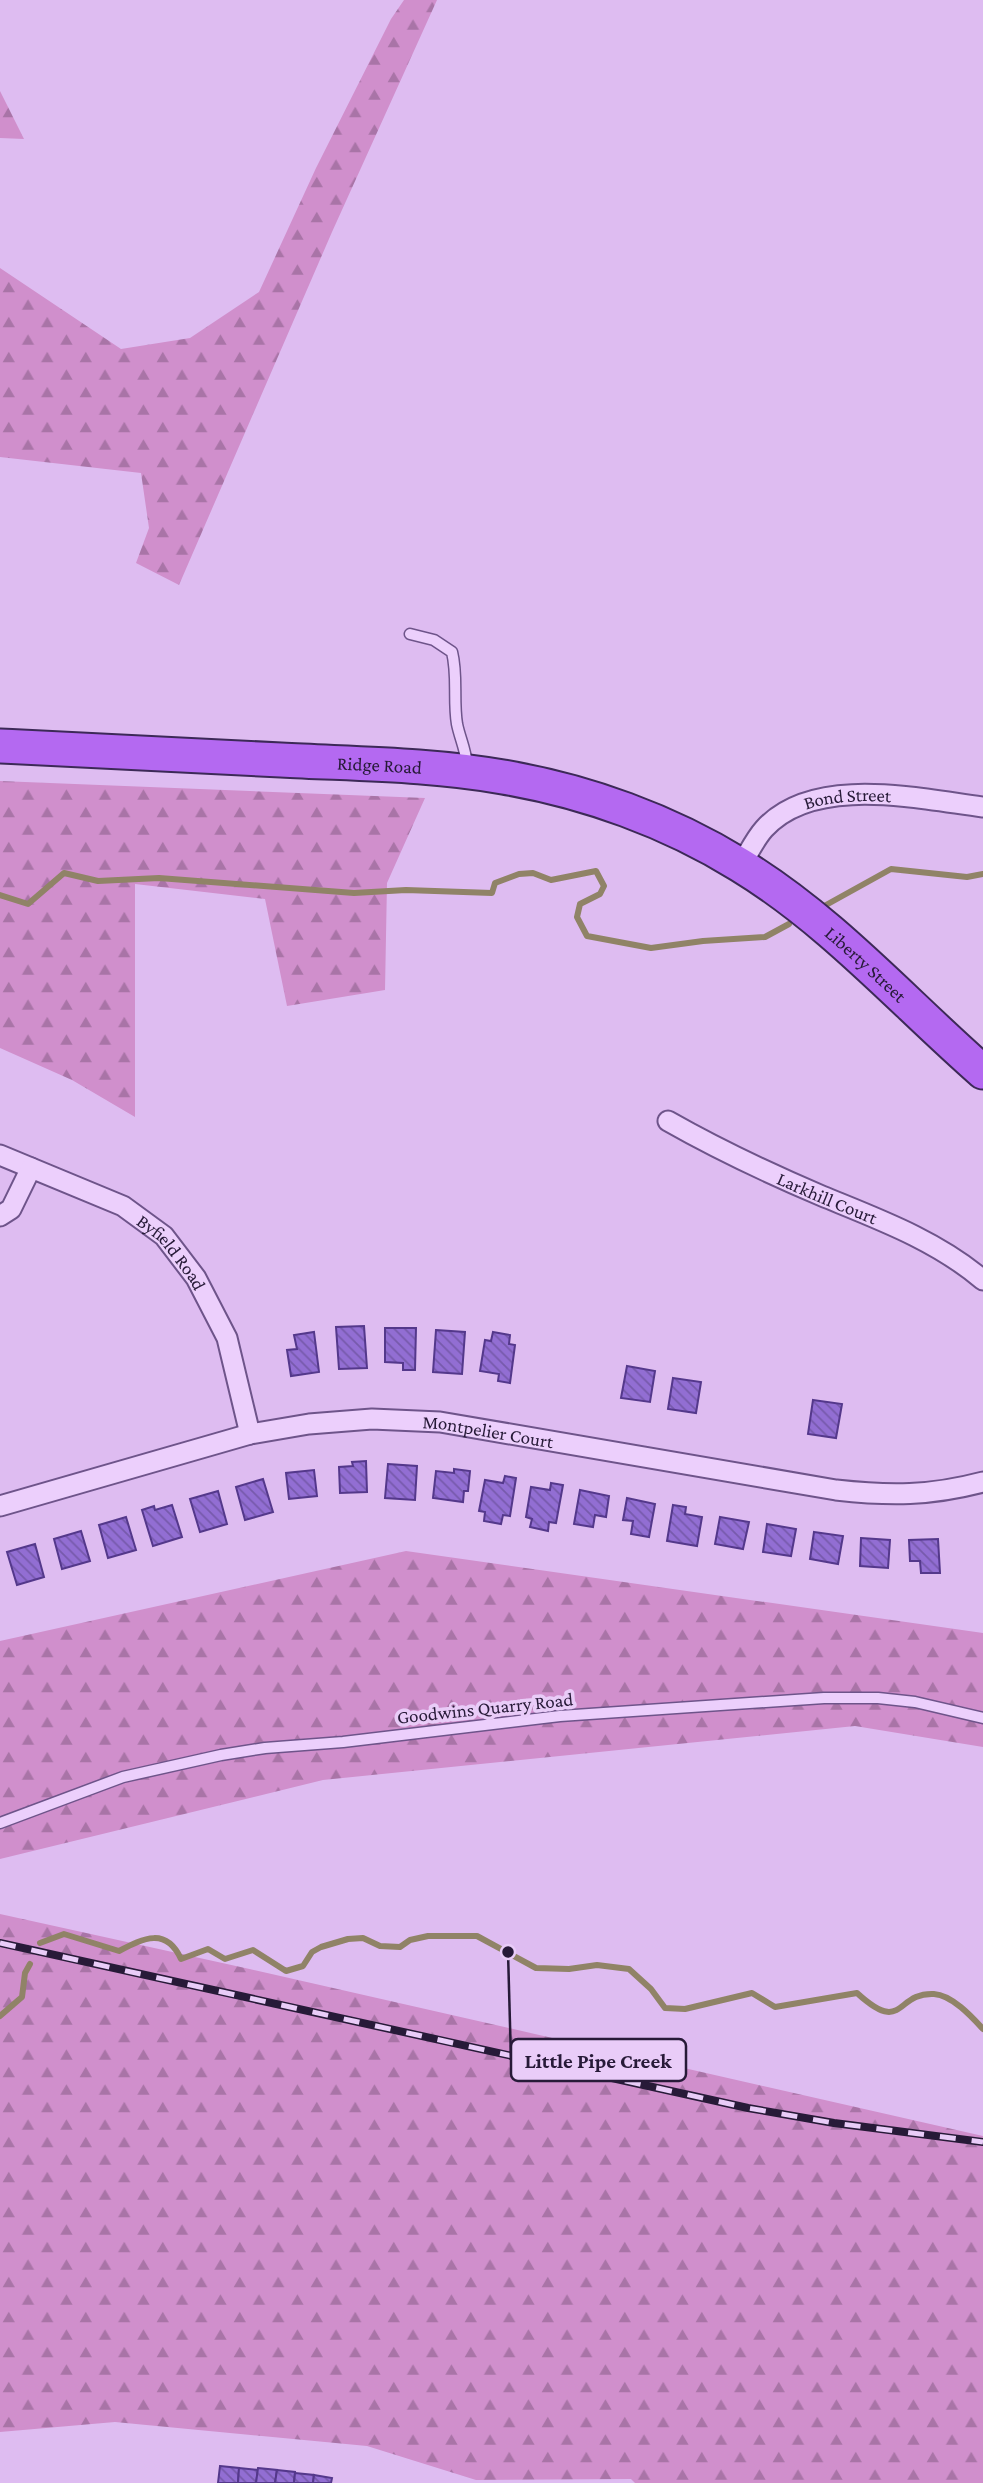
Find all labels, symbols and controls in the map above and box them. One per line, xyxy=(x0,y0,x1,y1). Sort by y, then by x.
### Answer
street label: Ridge Road xyxy=(337,752,423,778)
street label: Bond Street xyxy=(801,784,893,813)
street label: Liberty Street xyxy=(821,922,911,1007)
street label: Larkhill Court xyxy=(774,1167,881,1228)
street label: Byfield Road xyxy=(133,1210,211,1293)
street label: Montpelier Court xyxy=(422,1411,556,1452)
street label: Goodwins Quarry Road xyxy=(396,1688,574,1728)
callout: Little Pipe Creek xyxy=(511,2039,686,2081)
text: Little Pipe Creek xyxy=(524,2049,672,2073)

